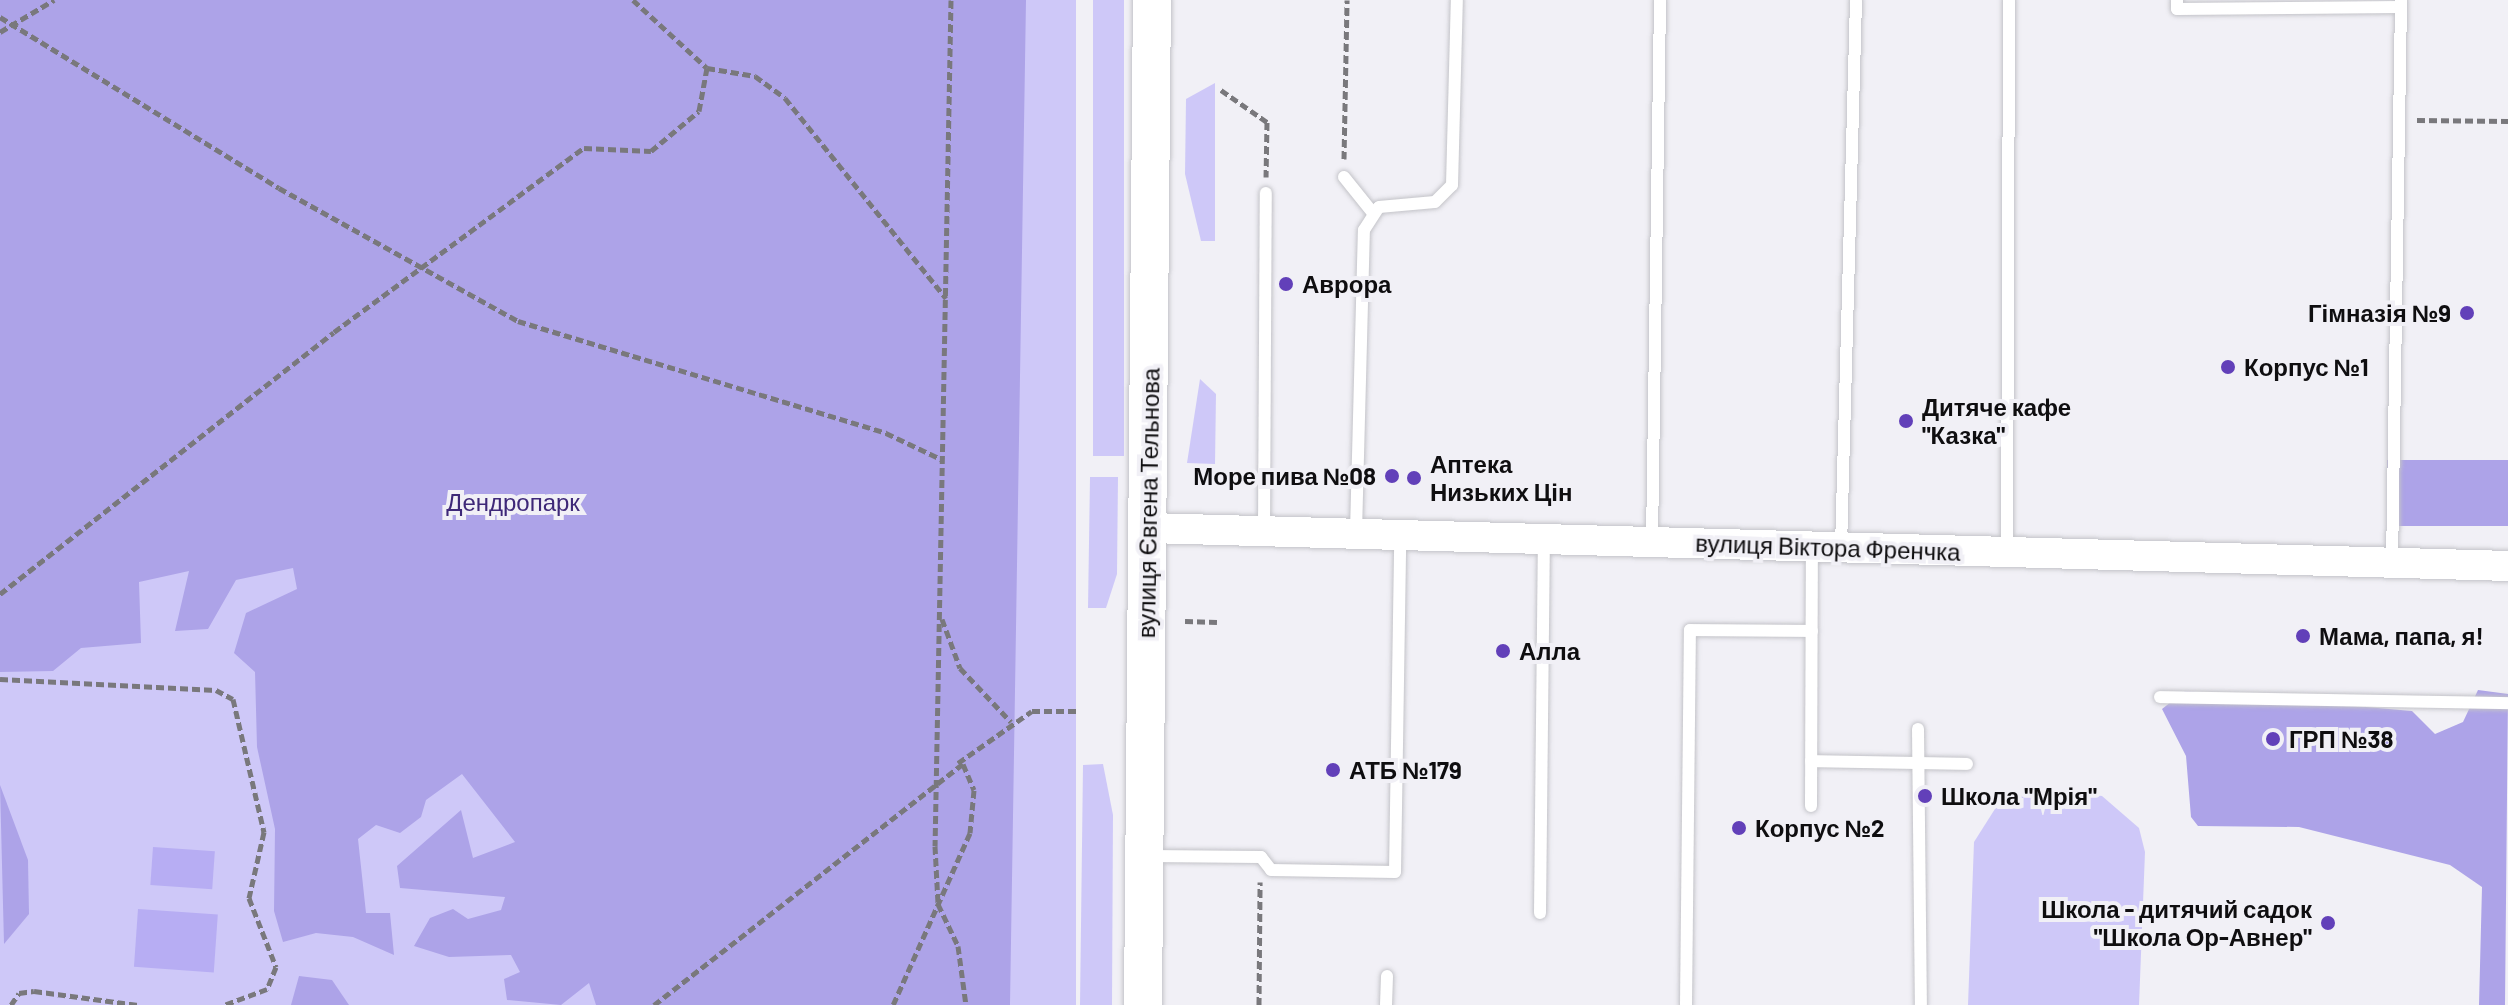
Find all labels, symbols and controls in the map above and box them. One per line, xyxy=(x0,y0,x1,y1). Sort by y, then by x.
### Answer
place label: Аврора xyxy=(1302,270,1391,298)
marker: Аврора xyxy=(1277,275,1295,293)
place label: Гімназія №9 xyxy=(2308,299,2451,327)
marker: Гімназія №9 xyxy=(2458,304,2476,322)
place label: Корпус №1 xyxy=(2244,353,2369,381)
marker: Корпус №1 xyxy=(2219,358,2237,376)
street label: вулиця Євгена Тельнова xyxy=(1131,368,1165,638)
place label: Дитяче кафе "Казка" xyxy=(1922,393,2071,449)
marker: Дитяче кафе "Казка" xyxy=(1897,412,1915,430)
place label: Аптека Низьких Цін xyxy=(1430,450,1572,506)
place label: Море пива №08 xyxy=(1193,462,1376,490)
marker: Море пива №08 xyxy=(1383,467,1401,485)
marker: Аптека Низьких Цін xyxy=(1405,469,1423,487)
park label: Дендропарк xyxy=(446,488,580,516)
street label: вулиця Віктора Френчка xyxy=(1695,528,1961,566)
place label: Мама, папа, я! xyxy=(2319,622,2484,650)
marker: Мама, папа, я! xyxy=(2294,627,2312,645)
place label: Алла xyxy=(1519,637,1580,665)
marker: Алла xyxy=(1494,642,1512,660)
place label: ГРП №38 xyxy=(2289,725,2393,753)
marker: ГРП №38 xyxy=(2264,730,2282,748)
place label: АТБ №179 xyxy=(1349,756,1462,784)
marker: АТБ №179 xyxy=(1324,761,1342,779)
place label: Школа "Мрія" xyxy=(1941,782,2097,810)
marker: Школа "Мрія" xyxy=(1916,787,1934,805)
place label: Корпус №2 xyxy=(1755,814,1885,842)
marker: Корпус №2 xyxy=(1730,819,1748,837)
place label: Школа - дитячий садок "Школа Ор-Авнер" xyxy=(2041,895,2312,951)
marker: Школа - дитячий садок "Школа Ор-Авнер" xyxy=(2319,914,2337,932)

